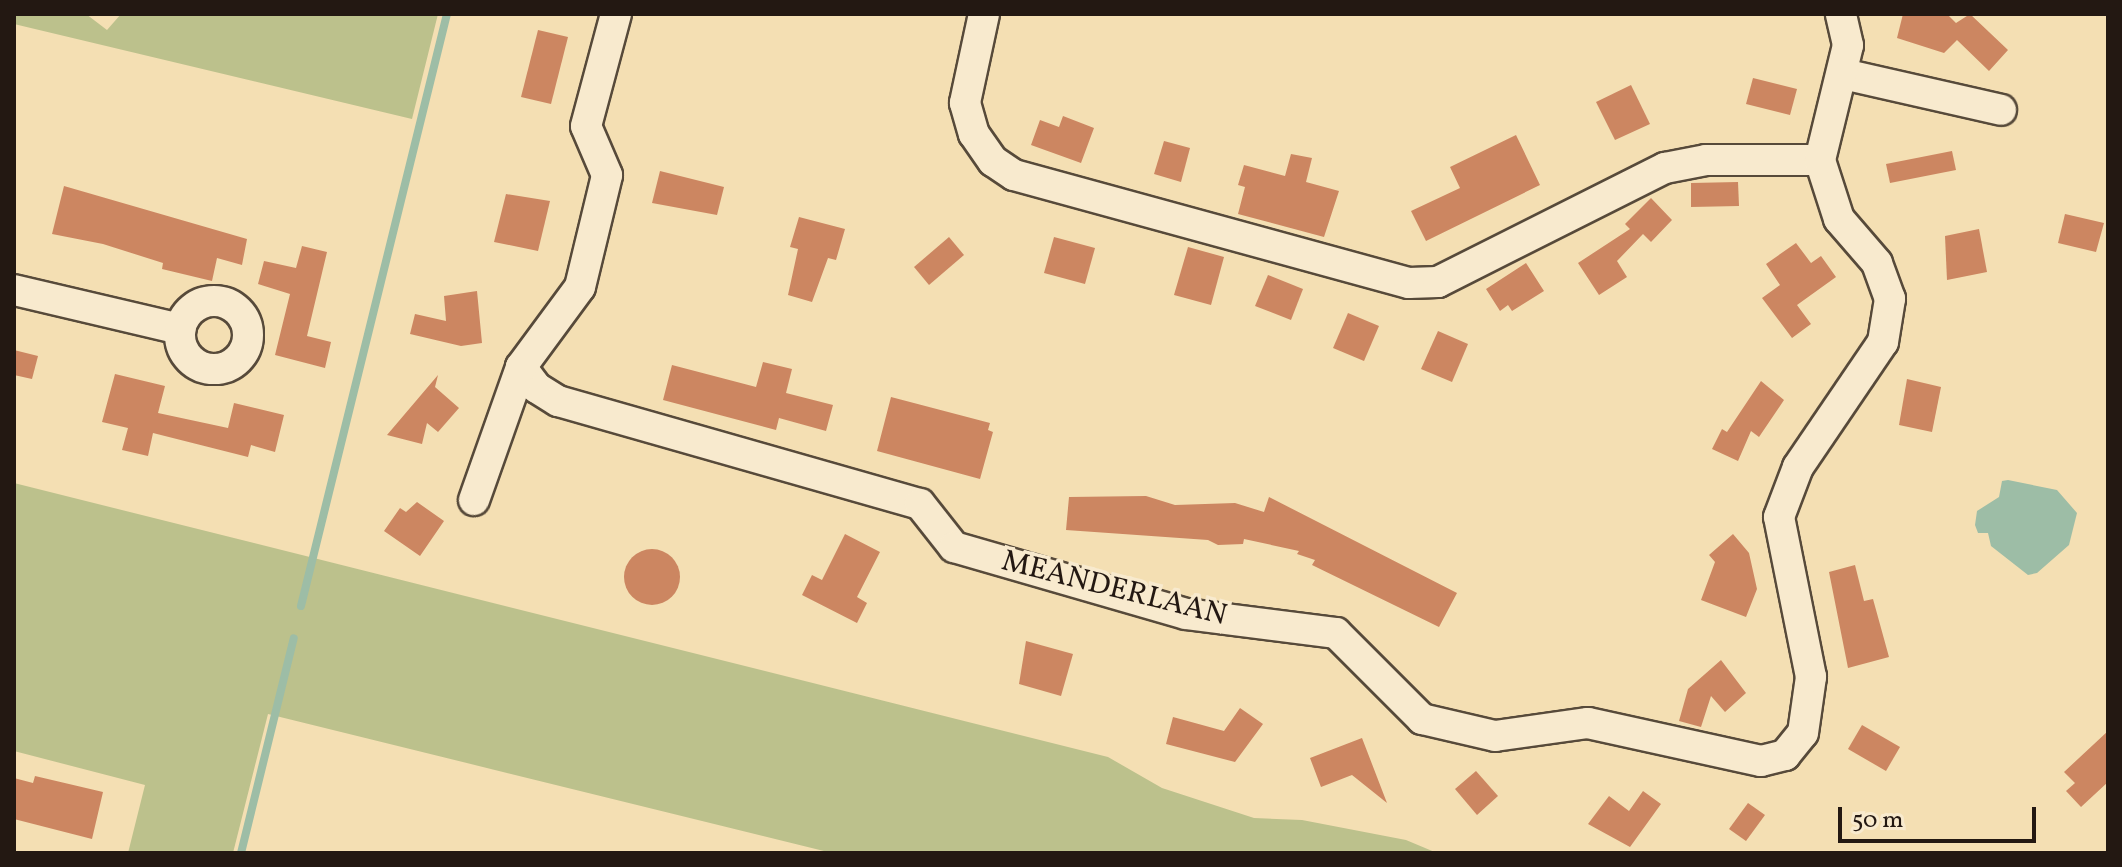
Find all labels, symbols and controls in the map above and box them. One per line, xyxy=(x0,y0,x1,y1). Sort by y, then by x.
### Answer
street label: MEANDERLAAN xyxy=(998,544,1230,634)
scale bar xyxy=(1842,791,2040,841)
text: 50 m xyxy=(1852,804,1904,838)

